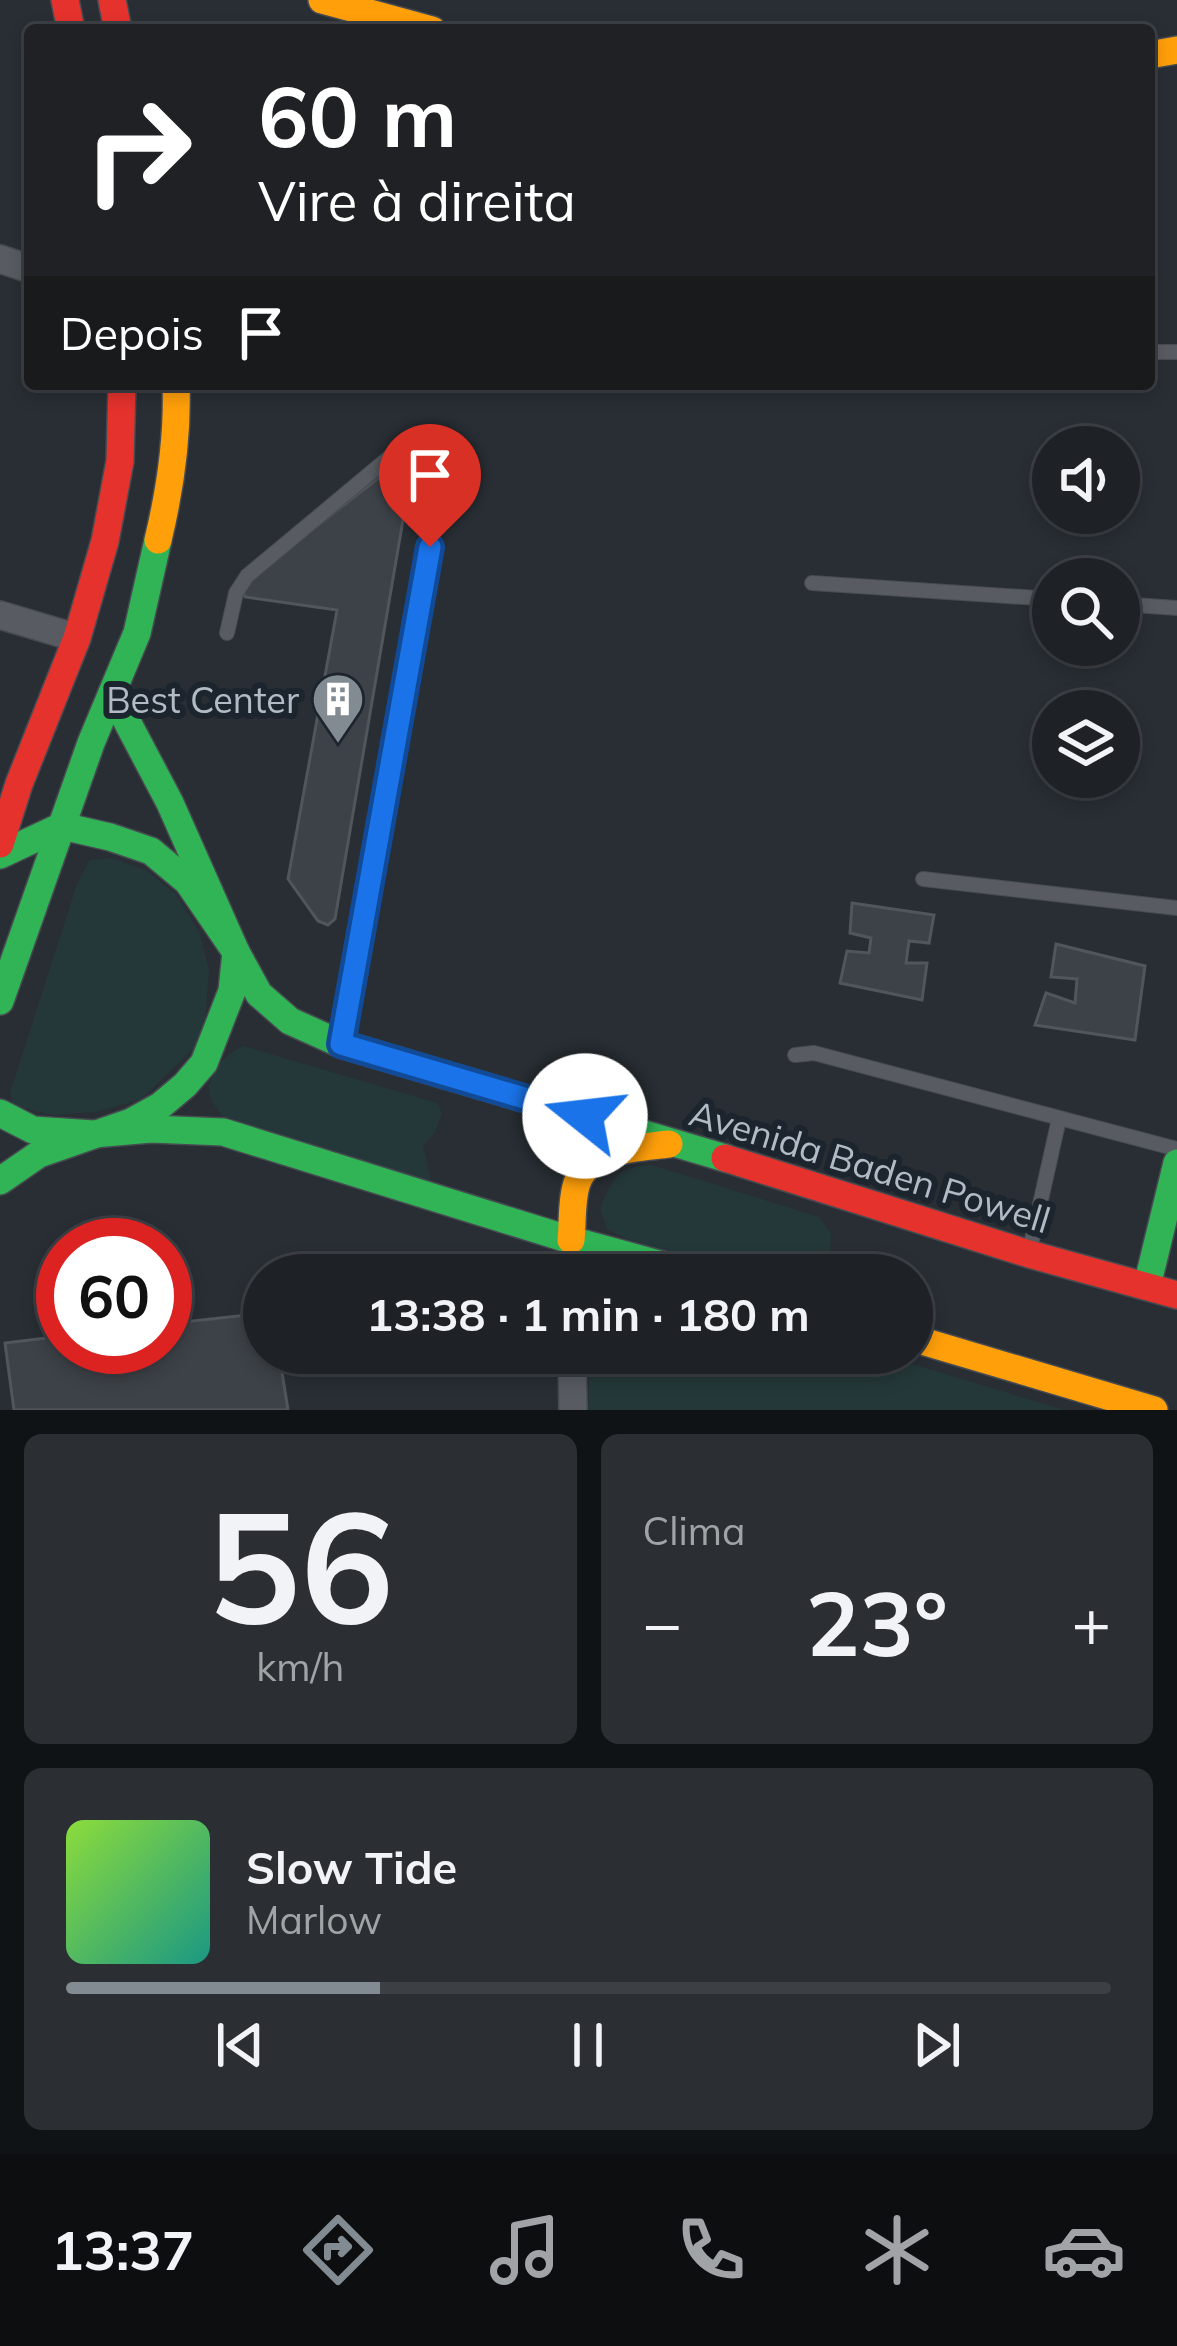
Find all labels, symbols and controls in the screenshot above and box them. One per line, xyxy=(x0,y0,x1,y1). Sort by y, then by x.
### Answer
text: 60 m xyxy=(258,63,457,168)
icon: right xyxy=(60,72,216,228)
text: Vire à direita xyxy=(258,167,576,235)
icon: arrive xyxy=(228,300,294,366)
text: Depois xyxy=(60,305,204,361)
pin xyxy=(379,424,481,547)
map controls xyxy=(1032,426,1140,798)
button: sound xyxy=(1032,426,1140,534)
icon: arrive xyxy=(397,442,463,508)
button: search xyxy=(1032,558,1140,666)
building icon: Best Center xyxy=(310,671,366,745)
place label: Best Center xyxy=(106,677,299,722)
button: layers xyxy=(1032,690,1140,798)
position arrow xyxy=(522,1053,648,1179)
street label: Avenida Baden Powell xyxy=(684,1090,1056,1242)
speed limit sign: 60 xyxy=(36,1218,192,1374)
text: 13:38 · 1 min · 180 m xyxy=(366,1286,810,1342)
text: 56 xyxy=(207,1466,394,1662)
text: Clima xyxy=(643,1506,745,1555)
text: 23° xyxy=(806,1566,948,1679)
text: − xyxy=(643,1581,682,1664)
text: + xyxy=(1071,1581,1111,1664)
text: km/h xyxy=(256,1642,344,1691)
text: Slow Tide xyxy=(246,1839,457,1895)
text: Marlow xyxy=(246,1895,382,1944)
icon: previous xyxy=(207,2012,273,2078)
icon: pause xyxy=(555,2012,621,2078)
icon: next xyxy=(904,2012,970,2078)
icon: directions xyxy=(296,2208,380,2292)
icon: music xyxy=(483,2208,567,2292)
icon: phone xyxy=(669,2208,753,2292)
icon: climate xyxy=(855,2208,939,2292)
icon: car xyxy=(1042,2208,1126,2292)
text: 13:37 xyxy=(51,2216,194,2284)

